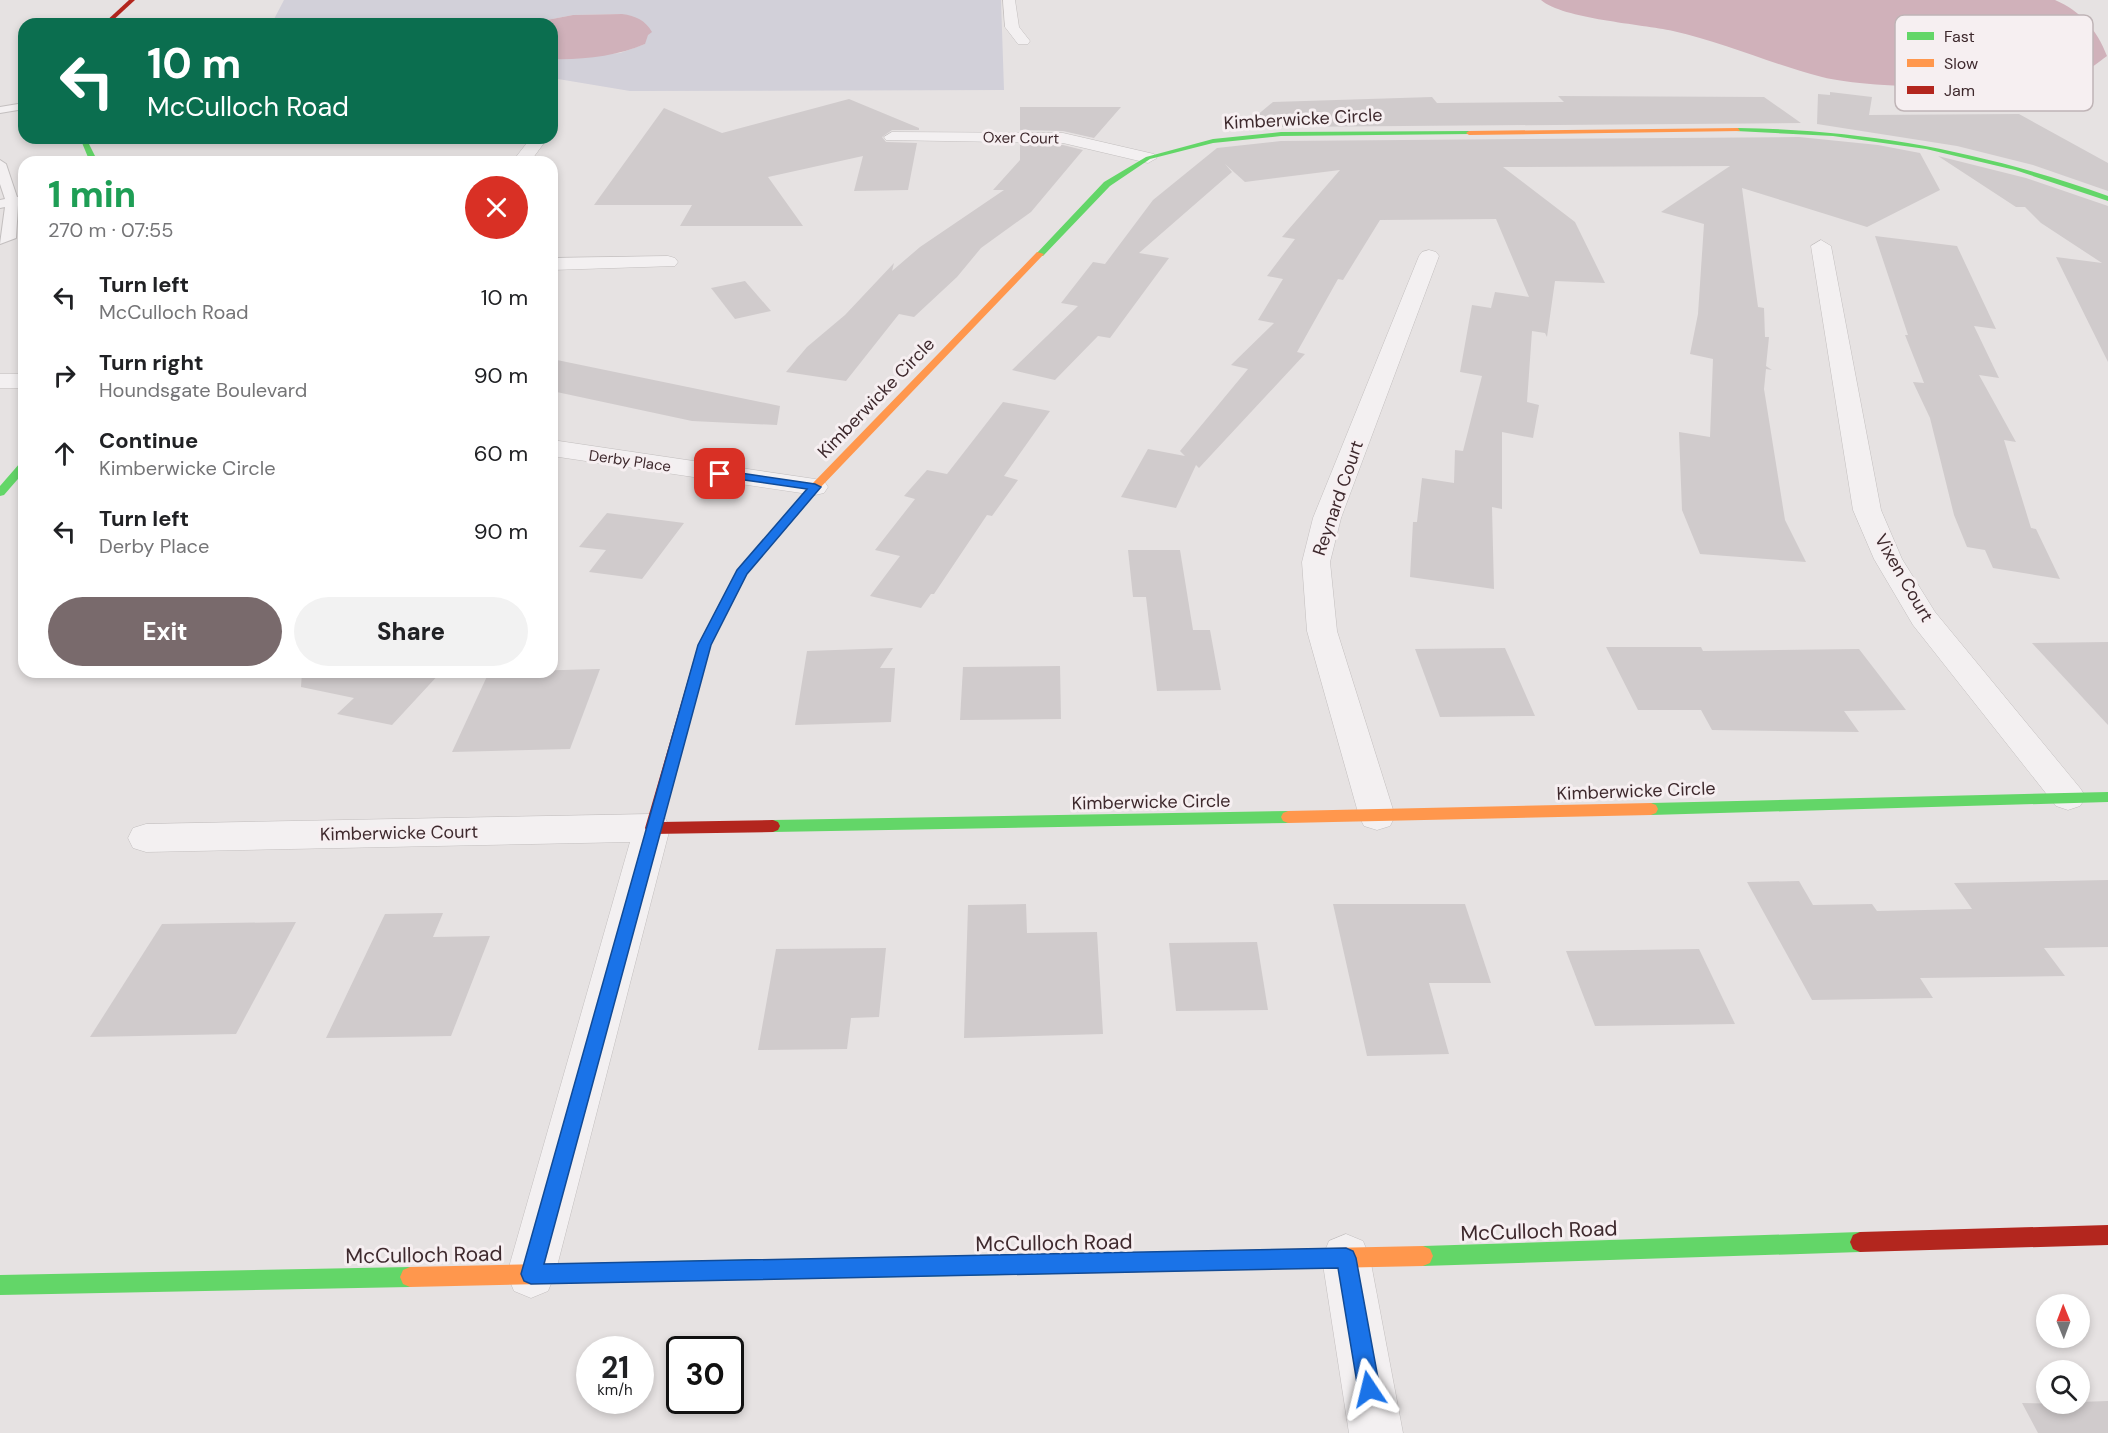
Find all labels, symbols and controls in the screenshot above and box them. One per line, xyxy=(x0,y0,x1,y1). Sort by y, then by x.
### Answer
legend xyxy=(1895,15,2093,111)
text: Fast xyxy=(1944,26,1975,47)
text: 10 m xyxy=(147,36,241,91)
icon: left xyxy=(48,42,126,120)
text: Slow xyxy=(1944,53,1978,74)
text: Jam xyxy=(1944,80,1975,101)
text: McCulloch Road xyxy=(147,89,349,124)
street label: Kimberwicke Circle xyxy=(1223,103,1383,135)
street label: Oxer Court xyxy=(983,127,1060,149)
text: 1 min xyxy=(48,171,136,218)
button: close xyxy=(465,176,528,239)
text: 270 m · 07:55 xyxy=(48,217,174,243)
text: Turn left xyxy=(99,270,189,299)
icon: left xyxy=(48,281,81,314)
text: 10 m xyxy=(481,283,528,312)
text: McCulloch Road xyxy=(99,299,249,325)
street label: Kimberwicke Circle xyxy=(812,333,940,463)
text: Turn right xyxy=(99,348,204,377)
icon: right xyxy=(48,359,81,392)
text: 90 m xyxy=(474,361,528,390)
text: Houndsgate Boulevard xyxy=(99,377,307,403)
text: Continue xyxy=(99,426,198,455)
icon: ahead xyxy=(48,437,81,470)
street label: Reynard Court xyxy=(1307,437,1369,559)
text: 60 m xyxy=(474,439,528,468)
street label: Derby Place xyxy=(588,445,672,477)
pin xyxy=(694,448,745,499)
text: Kimberwicke Circle xyxy=(99,455,276,481)
icon: arrive xyxy=(703,457,736,490)
text: Turn left xyxy=(99,504,189,533)
icon: left xyxy=(48,515,81,548)
text: 90 m xyxy=(474,517,528,546)
street label: Vixen Court xyxy=(1869,530,1939,626)
text: Derby Place xyxy=(99,533,209,559)
button: Exit xyxy=(48,597,282,666)
button: Share xyxy=(294,597,528,666)
street label: Kimberwicke Circle xyxy=(1556,776,1716,806)
street label: Kimberwicke Circle xyxy=(1071,789,1231,815)
street label: Kimberwicke Court xyxy=(320,820,478,846)
street label: McCulloch Road xyxy=(1460,1214,1618,1248)
street label: McCulloch Road xyxy=(975,1228,1133,1258)
street label: McCulloch Road xyxy=(345,1240,503,1270)
north arrow xyxy=(2036,1294,2090,1348)
map controls xyxy=(2036,1294,2090,1414)
speed limit sign: 30 xyxy=(666,1336,744,1414)
text: 21 xyxy=(601,1348,629,1387)
position arrow xyxy=(1337,1357,1401,1421)
button: search xyxy=(2036,1360,2090,1414)
text: km/h xyxy=(597,1380,633,1400)

